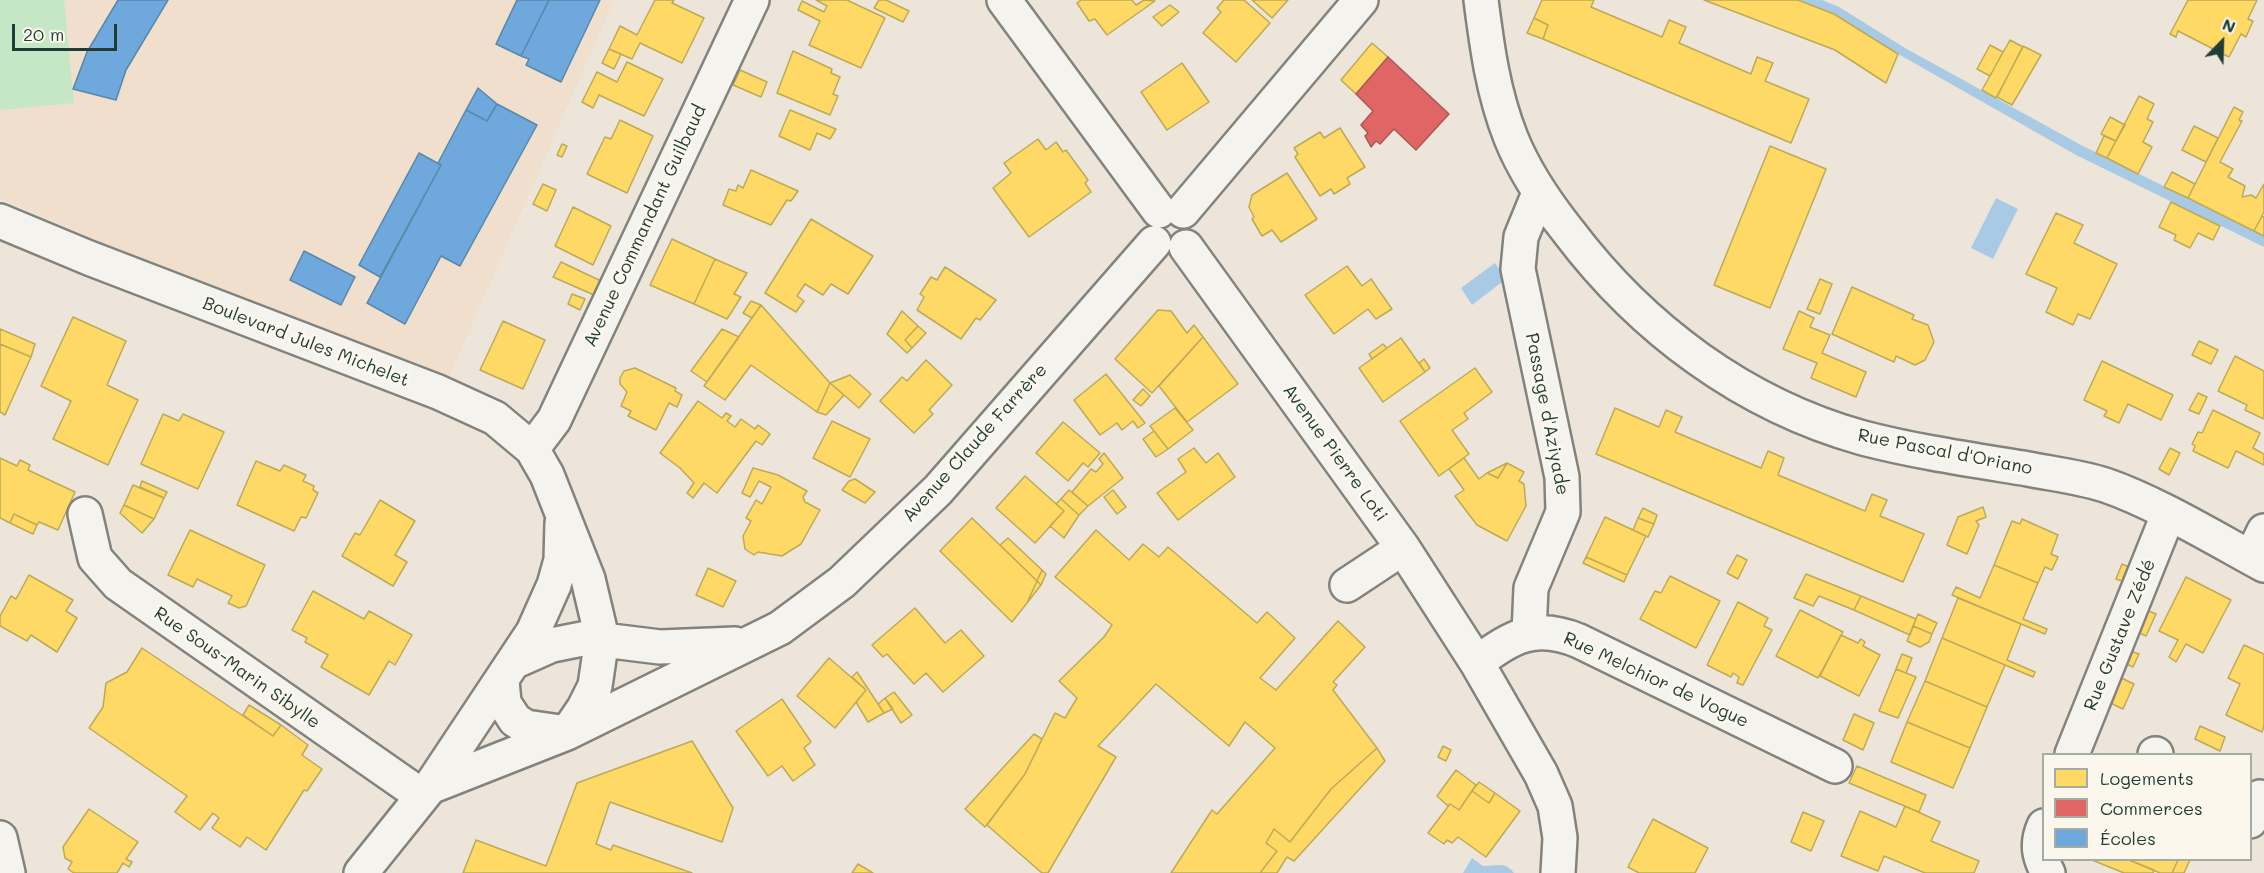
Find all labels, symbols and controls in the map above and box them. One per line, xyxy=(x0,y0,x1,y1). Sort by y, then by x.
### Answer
scale bar xyxy=(15,12,120,50)
north arrow xyxy=(2192,12,2252,72)
text: N xyxy=(2220,13,2239,37)
text: 20 m xyxy=(23,22,64,46)
street label: Avenue Commandant Guilbaud xyxy=(579,101,711,351)
street label: Boulevard Jules Michelet xyxy=(200,293,412,391)
street label: Passage d'Aziyade xyxy=(1521,331,1573,497)
street label: Avenue Claude Farrère xyxy=(898,359,1052,527)
street label: Avenue Pierre Loti xyxy=(1278,380,1392,526)
street label: Rue Pascal d'Oriano xyxy=(1856,424,2034,480)
street label: Rue Gustave Zédé xyxy=(2080,556,2160,714)
street label: Rue Sous-Marin Sibylle xyxy=(150,602,324,734)
street label: Rue Melchior de Vogue xyxy=(1560,628,1752,732)
legend xyxy=(2042,753,2252,861)
text: Logements xyxy=(2100,766,2194,790)
text: Commerces xyxy=(2100,796,2203,820)
text: Écoles xyxy=(2100,826,2156,850)

